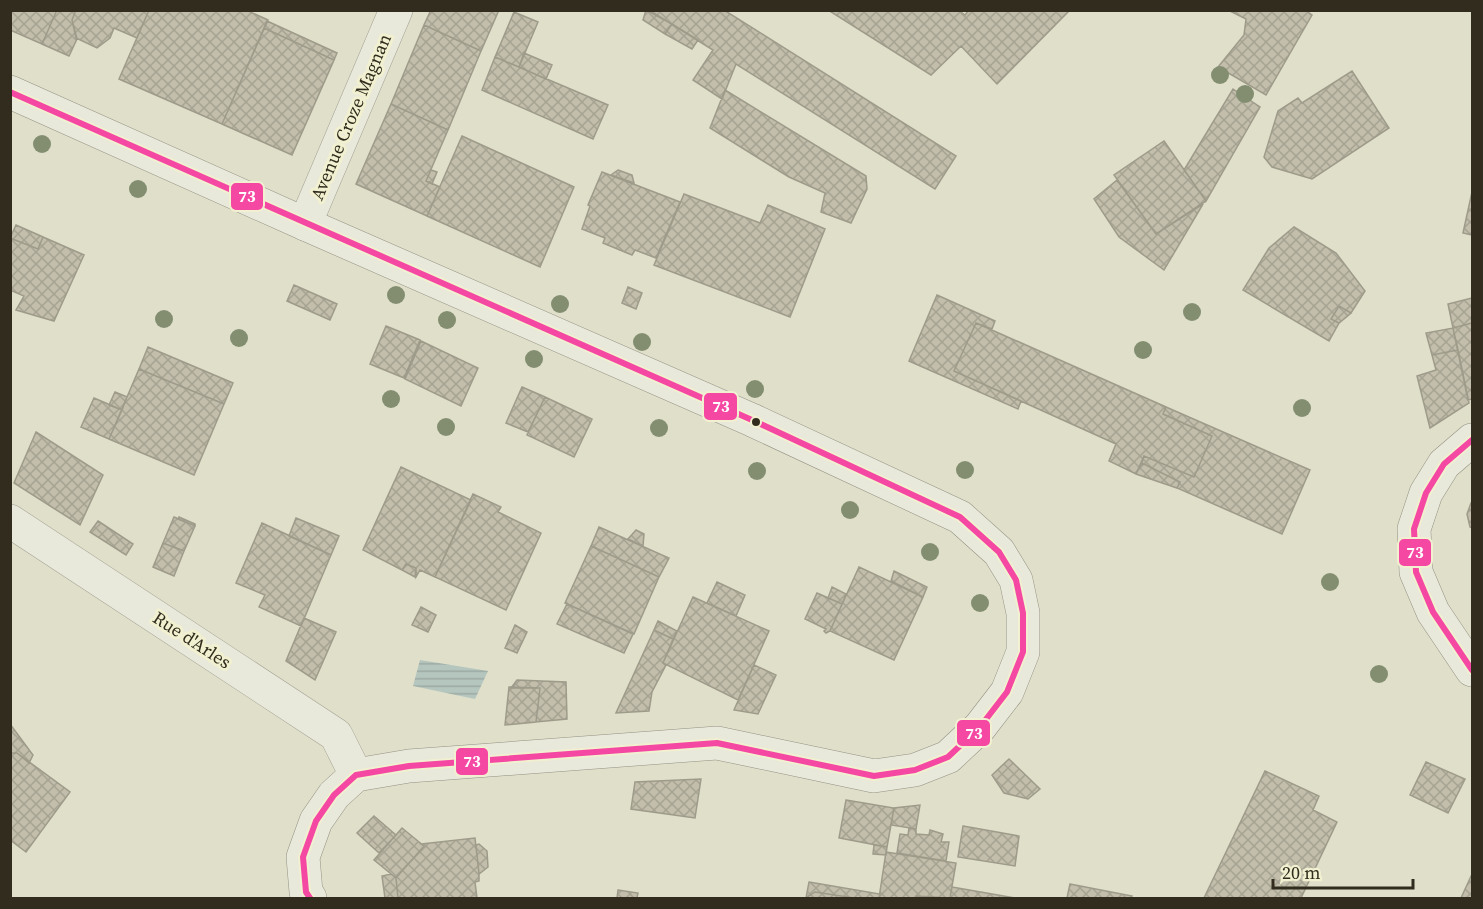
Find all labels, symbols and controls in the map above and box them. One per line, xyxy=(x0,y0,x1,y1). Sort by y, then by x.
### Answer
street label: Avenue Croze Magnan xyxy=(304,30,397,204)
line badge: 73 xyxy=(230,182,264,211)
text: 73 xyxy=(238,185,256,207)
line badge: 73 xyxy=(703,392,738,421)
text: 73 xyxy=(712,395,730,417)
unlabelled marker xyxy=(750,416,762,428)
line badge: 73 xyxy=(1398,538,1432,567)
text: 73 xyxy=(1406,541,1424,563)
street label: Rue d'Arles xyxy=(148,605,236,674)
line badge: 73 xyxy=(956,719,991,747)
text: 73 xyxy=(965,722,983,744)
line badge: 73 xyxy=(455,747,489,776)
text: 73 xyxy=(463,750,481,772)
scale bar xyxy=(1273,852,1412,890)
text: 20 m xyxy=(1282,860,1320,885)

